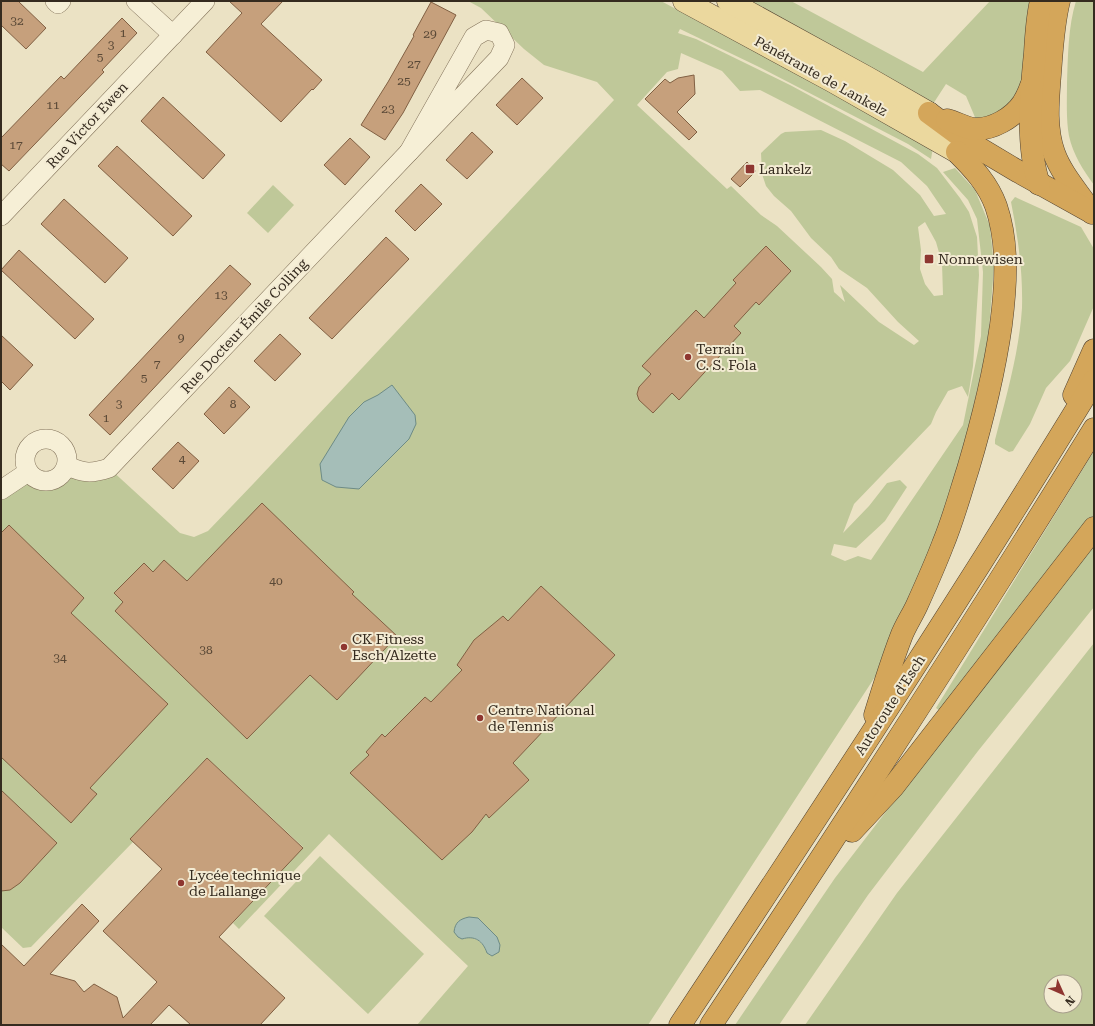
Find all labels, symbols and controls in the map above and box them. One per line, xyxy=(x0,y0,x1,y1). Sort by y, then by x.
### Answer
house number: 32 xyxy=(10,14,24,28)
house number: 1 xyxy=(120,26,127,40)
house number: 29 xyxy=(423,27,437,41)
street label: Pénétrante de Lankelz xyxy=(752,33,890,119)
house number: 3 xyxy=(108,38,115,52)
house number: 5 xyxy=(97,50,104,64)
house number: 27 xyxy=(407,57,421,71)
house number: 25 xyxy=(397,74,411,88)
street label: Rue Victor Ewen xyxy=(43,79,131,171)
house number: 11 xyxy=(46,98,60,112)
house number: 23 xyxy=(381,102,395,116)
house number: 17 xyxy=(9,138,23,152)
place label: Lankelz xyxy=(759,161,812,177)
marker: Lankelz xyxy=(744,163,756,175)
place label: Nonnewisen xyxy=(938,251,1023,267)
marker: Nonnewisen xyxy=(923,253,935,265)
street label: Rue Docteur Émile Colling xyxy=(177,255,311,397)
house number: 13 xyxy=(214,288,228,302)
house number: 9 xyxy=(178,331,185,345)
place label: Terrain C. S. Fola xyxy=(696,341,757,373)
marker: Terrain C. S. Fola xyxy=(683,352,693,362)
house number: 7 xyxy=(154,357,161,371)
house number: 5 xyxy=(141,371,148,385)
house number: 3 xyxy=(116,397,123,411)
house number: 8 xyxy=(230,397,237,411)
house number: 1 xyxy=(103,411,110,425)
house number: 4 xyxy=(179,452,186,466)
house number: 40 xyxy=(269,574,283,588)
place label: CK Fitness Esch/Alzette xyxy=(352,631,437,663)
marker: CK Fitness Esch/Alzette xyxy=(339,642,349,652)
house number: 38 xyxy=(199,643,213,657)
house number: 34 xyxy=(53,651,67,665)
street label: Autoroute d'Esch xyxy=(852,652,928,758)
place label: Centre National de Tennis xyxy=(488,702,595,734)
marker: Centre National de Tennis xyxy=(475,713,485,723)
place label: Lycée technique de Lallange xyxy=(189,867,301,899)
marker: Lycée technique de Lallange xyxy=(176,878,186,888)
north arrow xyxy=(1043,974,1083,1014)
text: N xyxy=(1062,993,1077,1009)

